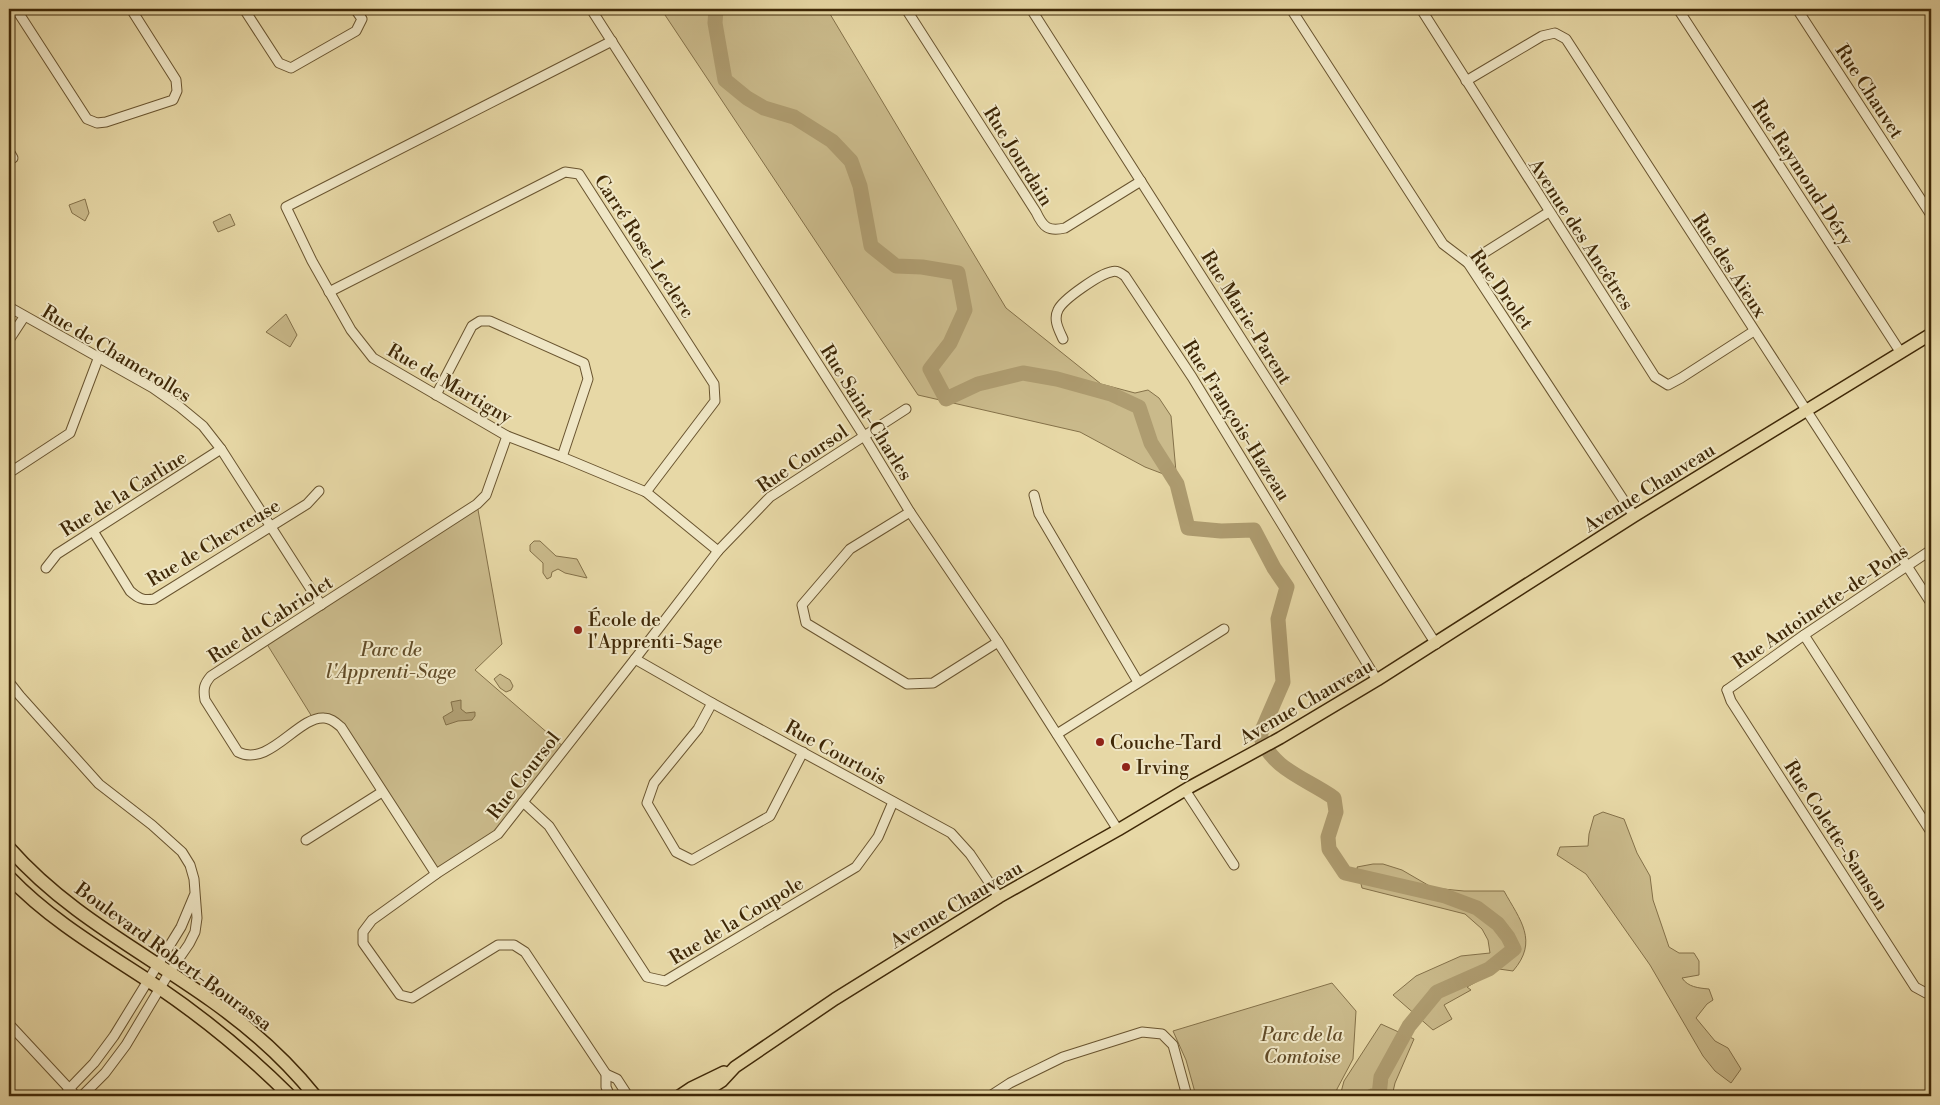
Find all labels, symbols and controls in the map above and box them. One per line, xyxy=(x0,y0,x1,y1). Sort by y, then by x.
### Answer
street label: Rue Chauvet xyxy=(1830,40,1909,143)
street label: Rue Raymond-Déry xyxy=(1746,95,1859,251)
street label: Rue Jourdain xyxy=(978,102,1058,211)
street label: Avenue des Ancêtres xyxy=(1523,154,1639,315)
street label: Carré Rose-Leclerc xyxy=(589,170,700,323)
street label: Rue des Aïeux xyxy=(1687,209,1772,322)
street label: Rue Drolet xyxy=(1464,245,1538,334)
street label: Rue Marie-Parent xyxy=(1195,246,1297,389)
street label: Rue de Chamerolles xyxy=(38,300,195,408)
street label: Rue François-Hazeau xyxy=(1177,336,1295,506)
street label: Rue de Martigny xyxy=(383,338,517,430)
street label: Rue Saint-Charles xyxy=(815,340,918,485)
street label: Rue Coursol xyxy=(752,419,853,498)
street label: Avenue Chauveau xyxy=(1578,438,1720,538)
street label: Rue de la Carline xyxy=(56,445,191,542)
street label: Rue de Chevreuse xyxy=(142,494,285,592)
street label: Rue Antoinette-de-Pons xyxy=(1728,539,1913,675)
street label: Rue du Cabriolet xyxy=(204,570,338,669)
place label: École de l'Apprenti-Sage xyxy=(588,607,723,654)
marker: École de l'Apprenti-Sage xyxy=(572,624,584,636)
park label: Parc de l'Apprenti-Sage xyxy=(326,638,456,684)
street label: Avenue Chauveau xyxy=(1234,654,1378,750)
street label: Rue Courtois xyxy=(780,715,891,791)
street label: Rue Coursol xyxy=(482,727,566,824)
place label: Couche-Tard xyxy=(1110,731,1222,755)
marker: Couche-Tard xyxy=(1094,736,1106,748)
place label: Irving xyxy=(1136,756,1189,780)
street label: Rue Colette-Samson xyxy=(1779,756,1894,915)
marker: Irving xyxy=(1120,761,1132,773)
street label: Avenue Chauveau xyxy=(885,856,1027,954)
street label: Rue de la Coupole xyxy=(665,871,808,970)
street label: Boulevard Robert-Bourassa xyxy=(69,877,277,1037)
park label: Parc de la Comtoise xyxy=(1260,1023,1343,1069)

